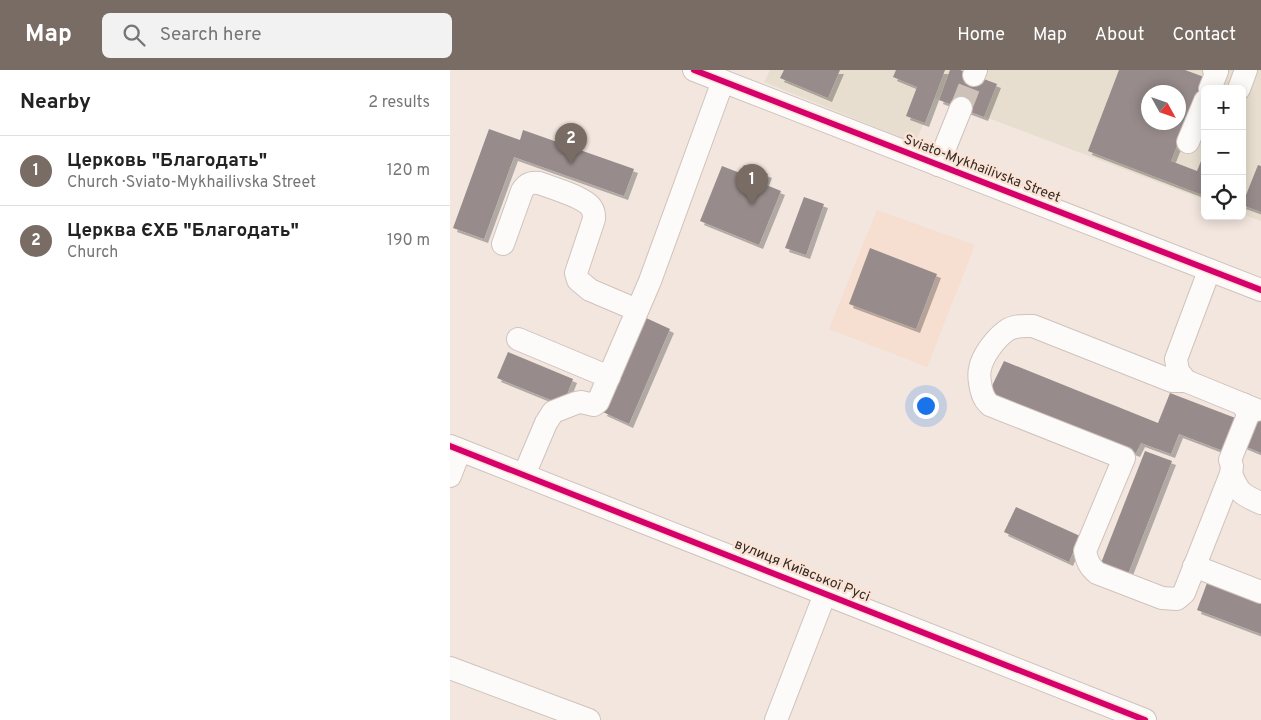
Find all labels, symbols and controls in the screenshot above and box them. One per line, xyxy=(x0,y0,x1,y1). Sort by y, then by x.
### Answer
search box xyxy=(102,13,452,58)
text: Map xyxy=(25,20,72,50)
icon: search xyxy=(120,21,148,49)
text: Search here xyxy=(160,23,261,47)
text: Home xyxy=(957,24,1005,47)
text: Map xyxy=(1033,24,1067,47)
text: About xyxy=(1095,24,1144,47)
text: Contact xyxy=(1172,24,1236,47)
north arrow xyxy=(1141,85,1186,130)
map controls xyxy=(1201,85,1246,220)
button: + xyxy=(1201,85,1246,130)
text: Nearby xyxy=(20,89,91,116)
text: 2 results xyxy=(368,93,430,113)
pin: 2 xyxy=(555,123,587,164)
button: − xyxy=(1201,130,1246,175)
street label: Sviato-Mykhailivska Street xyxy=(901,131,1063,207)
text: Церковь "Благодать" xyxy=(67,149,267,173)
text: 1 xyxy=(33,161,39,181)
text: 120 m xyxy=(387,161,430,181)
pin: 1 xyxy=(736,164,768,205)
text: Church · Sviato-Mykhailivska Street xyxy=(67,173,316,193)
button: locate xyxy=(1201,175,1246,220)
text: Церква ЄХБ "Благодать" xyxy=(67,219,299,243)
text: 2 xyxy=(31,231,41,251)
text: 190 m xyxy=(387,231,430,251)
text: Church xyxy=(67,243,118,263)
your location xyxy=(913,393,939,419)
street label: вулиця Київської Русі xyxy=(732,536,872,606)

